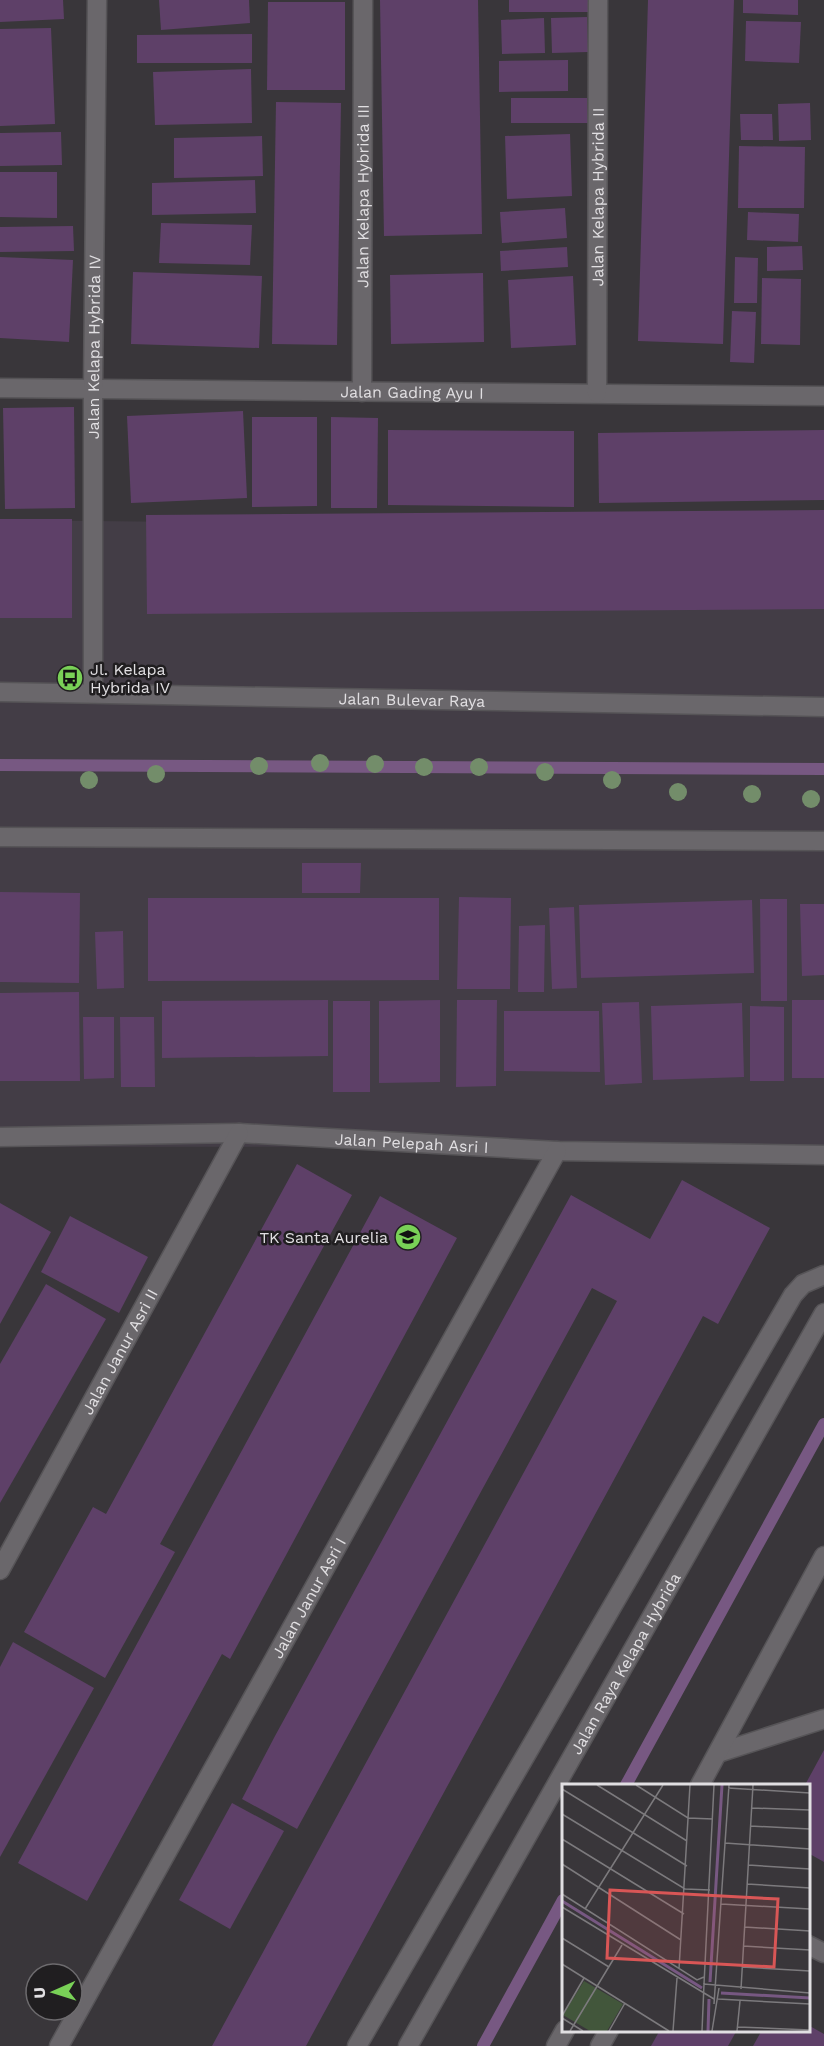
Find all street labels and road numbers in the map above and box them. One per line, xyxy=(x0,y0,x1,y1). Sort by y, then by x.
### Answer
street label: Jalan Kelapa Hybrida III xyxy=(353,104,372,288)
street label: Jalan Kelapa Hybrida II xyxy=(588,107,607,287)
street label: Jalan Kelapa Hybrida IV xyxy=(83,255,104,439)
street label: Jalan Gading Ayu I xyxy=(340,382,484,402)
street label: Jalan Bulevar Raya xyxy=(338,689,485,710)
street label: Jalan Pelepah Asri I xyxy=(334,1129,489,1157)
street label: Jalan Janur Asri II xyxy=(78,1286,161,1418)
street label: Jalan Janur Asri I xyxy=(267,1534,350,1661)
street label: Jalan Raya Kelapa Hybrida xyxy=(566,1569,684,1758)

